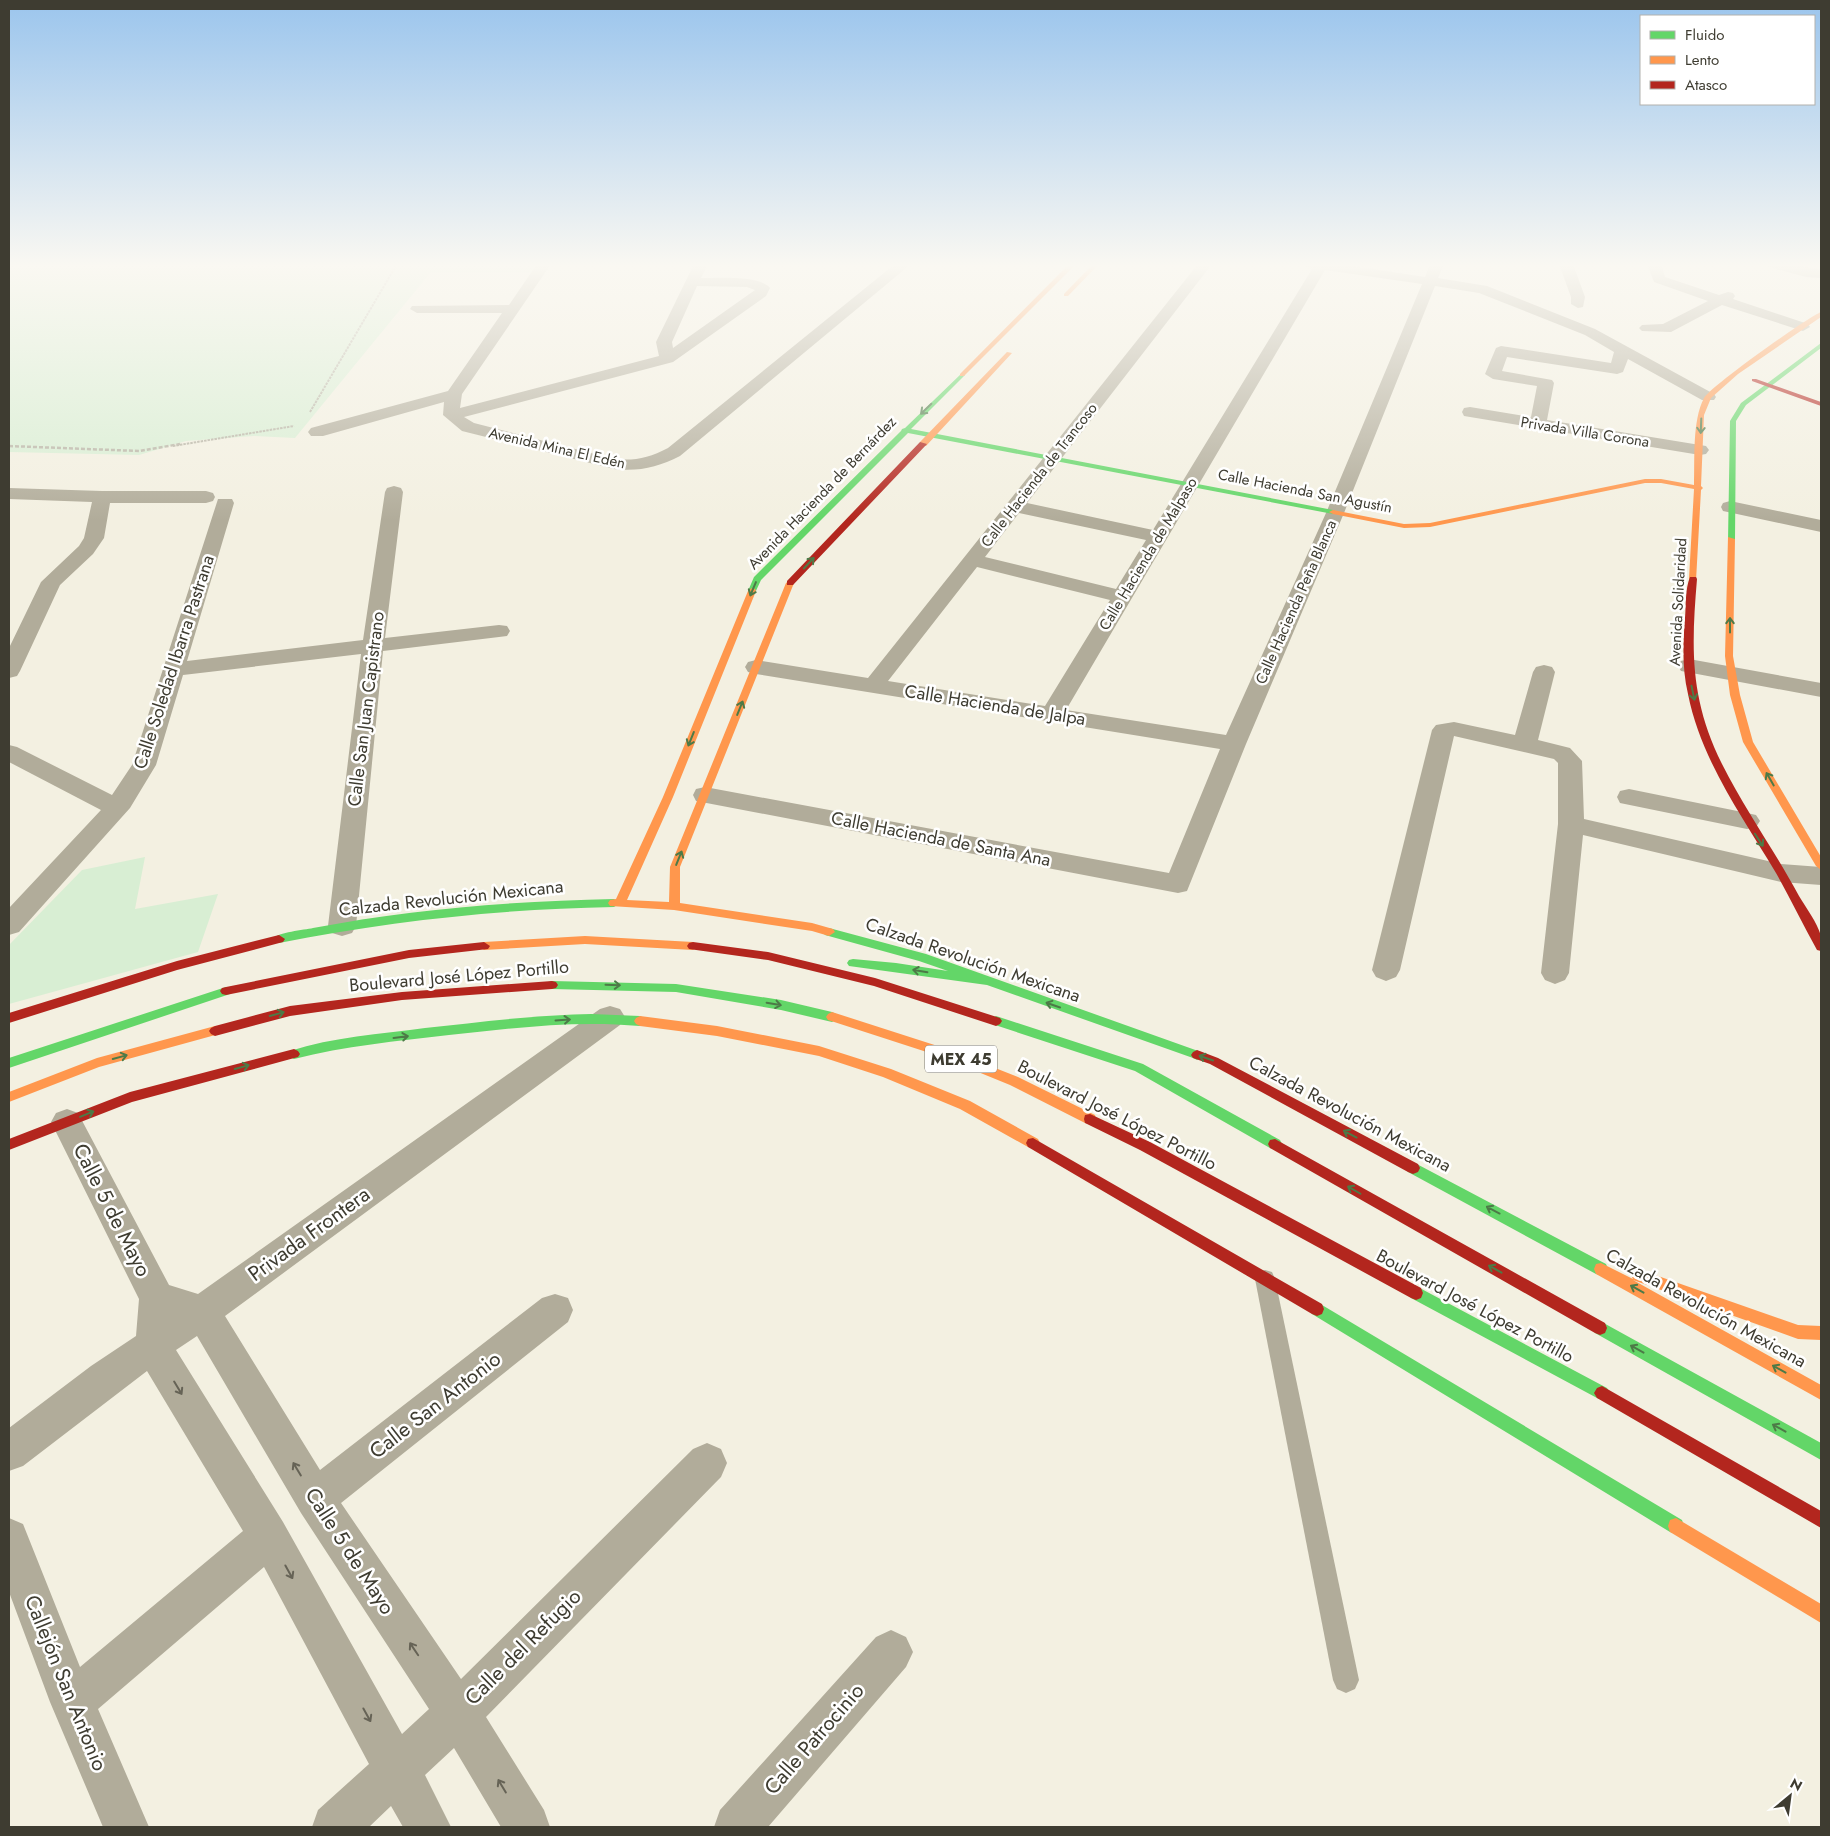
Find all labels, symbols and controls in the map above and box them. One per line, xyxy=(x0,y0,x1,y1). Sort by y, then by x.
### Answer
legend xyxy=(1640,15,1815,105)
text: Fluido xyxy=(1685,24,1724,46)
text: Lento xyxy=(1685,49,1719,71)
text: Atasco xyxy=(1685,74,1727,96)
street label: Calle Hacienda de Trancoso xyxy=(976,398,1102,552)
one-way arrow xyxy=(920,403,932,415)
street label: Avenida Hacienda de Bernárdez xyxy=(743,411,901,575)
street label: Privada Villa Corona xyxy=(1519,411,1651,453)
one-way arrow xyxy=(1696,418,1705,434)
street label: Avenida Mina El Edén xyxy=(487,422,627,474)
street label: Calle Hacienda San Agustín xyxy=(1216,463,1394,519)
street label: Calle Hacienda de Malpaso xyxy=(1093,473,1203,635)
street label: Calle Hacienda Peña Blanca xyxy=(1250,516,1342,688)
street label: Avenida Solidaridad xyxy=(1664,537,1692,667)
street label: Calle Soledad Ibarra Pastrana xyxy=(127,552,221,772)
one-way arrow xyxy=(804,556,815,569)
one-way arrow xyxy=(748,581,758,596)
street label: Calle San Juan Capistrano xyxy=(341,610,391,808)
one-way arrow xyxy=(1725,617,1735,633)
street label: Calle Hacienda de Jalpa xyxy=(903,678,1087,732)
one-way arrow xyxy=(1688,684,1698,700)
one-way arrow xyxy=(736,700,745,716)
one-way arrow xyxy=(686,731,695,746)
one-way arrow xyxy=(1764,772,1774,786)
street label: Calle Hacienda de Santa Ana xyxy=(829,805,1053,873)
one-way arrow xyxy=(1754,833,1765,847)
one-way arrow xyxy=(675,851,684,866)
street label: Calzada Revolución Mexicana xyxy=(337,873,565,923)
street label: Calzada Revolución Mexicana xyxy=(862,911,1084,1009)
street label: Boulevard José López Portillo xyxy=(348,953,570,999)
one-way arrow xyxy=(912,965,928,975)
one-way arrow xyxy=(604,980,620,990)
one-way arrow xyxy=(1045,999,1061,1009)
one-way arrow xyxy=(765,1000,781,1009)
one-way arrow xyxy=(269,1009,285,1019)
one-way arrow xyxy=(555,1016,571,1025)
one-way arrow xyxy=(393,1032,409,1042)
road number: MEX 45 xyxy=(925,1046,997,1072)
street label: Calzada Revolución Mexicana xyxy=(1244,1050,1456,1178)
one-way arrow xyxy=(112,1051,128,1061)
street label: Boulevard José López Portillo xyxy=(1013,1053,1221,1177)
one-way arrow xyxy=(1199,1053,1214,1062)
one-way arrow xyxy=(234,1062,250,1072)
one-way arrow xyxy=(78,1109,94,1118)
one-way arrow xyxy=(1343,1129,1358,1138)
street label: Calle 5 de Mayo xyxy=(66,1138,158,1282)
street label: Privada Frontera xyxy=(242,1180,376,1288)
one-way arrow xyxy=(1347,1184,1361,1194)
one-way arrow xyxy=(1486,1205,1501,1214)
street label: Calzada Revolución Mexicana xyxy=(1601,1242,1811,1374)
street label: Boulevard José López Portillo xyxy=(1372,1243,1578,1369)
one-way arrow xyxy=(1489,1264,1503,1274)
one-way arrow xyxy=(1631,1284,1645,1294)
street label: Calle San Antonio xyxy=(363,1344,507,1466)
one-way arrow xyxy=(1630,1344,1645,1353)
one-way arrow xyxy=(1772,1364,1786,1374)
one-way arrow xyxy=(174,1381,184,1395)
one-way arrow xyxy=(1772,1423,1786,1433)
one-way arrow xyxy=(291,1462,301,1476)
street label: Calle 5 de Mayo xyxy=(298,1482,402,1620)
one-way arrow xyxy=(284,1565,294,1579)
street label: Calle del Refugio xyxy=(458,1582,588,1712)
street label: Callejón San Antonio xyxy=(17,1591,115,1775)
one-way arrow xyxy=(409,1642,419,1656)
street label: Calle Patrocinio xyxy=(757,1677,871,1801)
one-way arrow xyxy=(362,1707,372,1722)
north arrow xyxy=(1765,1771,1815,1821)
text: N xyxy=(1787,1773,1806,1796)
one-way arrow xyxy=(496,1779,506,1793)

